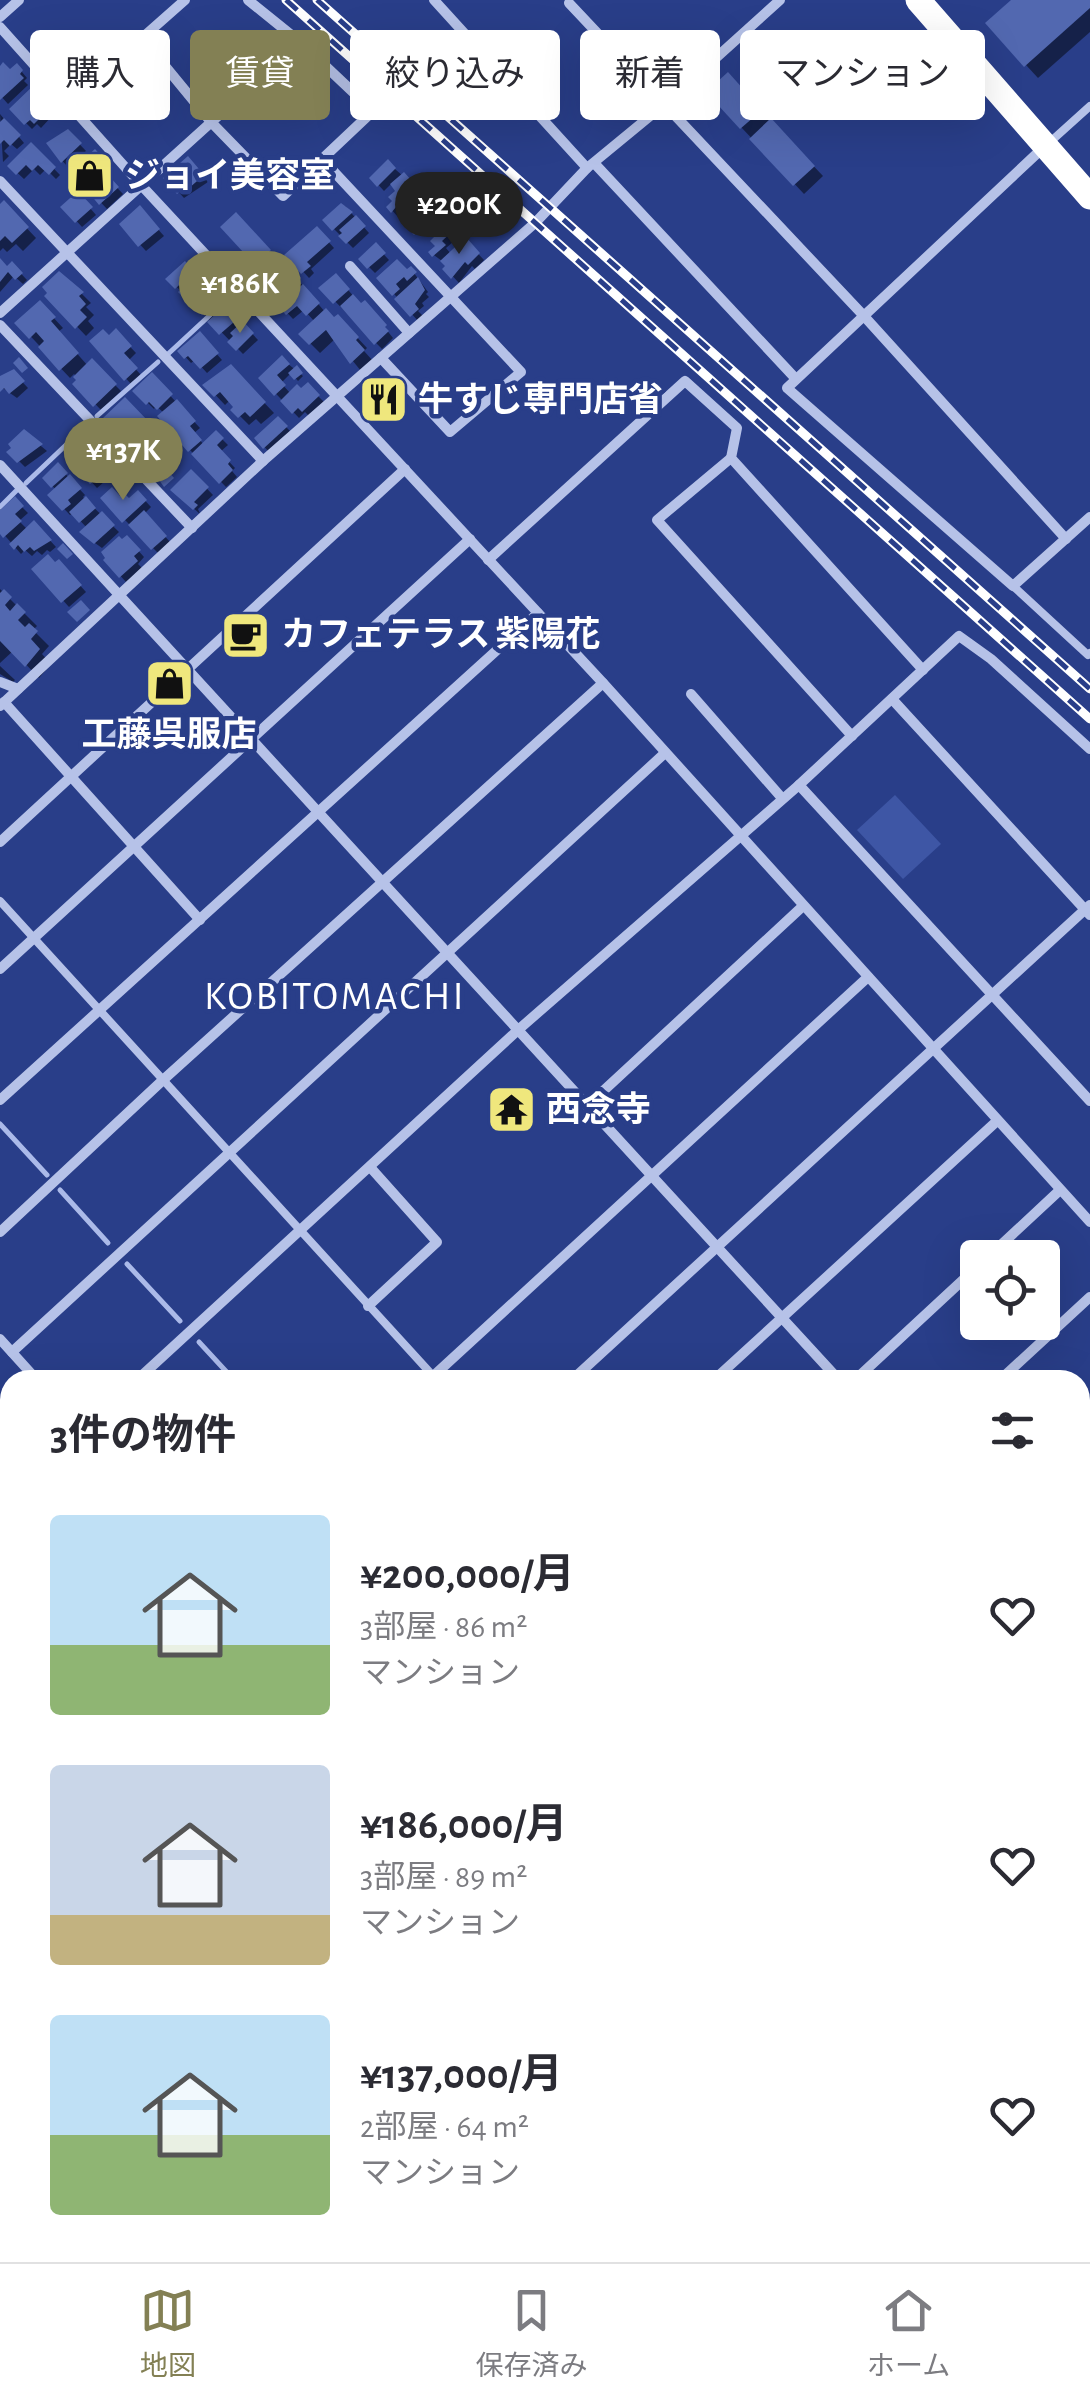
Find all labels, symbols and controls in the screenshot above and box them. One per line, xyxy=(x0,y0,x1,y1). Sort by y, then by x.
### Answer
chip: 購入 xyxy=(30,30,170,120)
chip: 賃貸 xyxy=(190,30,330,120)
chip: 絞り込み xyxy=(350,30,560,120)
chip: 新着 xyxy=(580,30,720,120)
chip: マンション xyxy=(740,30,985,120)
shop icon: ジョイ美容室 xyxy=(64,150,116,202)
place label: ジョイ美容室 xyxy=(125,157,335,194)
pin: ¥200K xyxy=(389,172,529,257)
text: ¥200K xyxy=(417,188,501,220)
pin: ¥186K xyxy=(170,251,310,336)
text: ¥186K xyxy=(201,267,279,299)
restaurant icon: 牛すじ専門店省 xyxy=(357,374,409,426)
place label: 牛すじ専門店省 xyxy=(418,381,663,418)
pin: ¥137K xyxy=(53,418,193,503)
text: ¥137K xyxy=(86,434,160,466)
cafe icon: カフェテラス 紫陽花 xyxy=(220,609,272,661)
place label: カフェテラス 紫陽花 xyxy=(281,616,601,653)
shop icon: 工藤呉服店 xyxy=(143,657,195,709)
place label: 工藤呉服店 xyxy=(81,716,257,753)
district label: KOBITOMACHI xyxy=(204,977,466,1017)
temple icon: 西念寺 xyxy=(485,1084,537,1136)
place label: 西念寺 xyxy=(546,1091,651,1128)
map controls xyxy=(960,1240,1060,1340)
button: locate xyxy=(960,1240,1060,1340)
icon: filters xyxy=(985,1403,1040,1458)
text: 3件の物件 xyxy=(50,1415,236,1457)
text: ¥200,000/月 xyxy=(360,1554,575,1596)
icon: home xyxy=(130,1555,250,1675)
icon: heart xyxy=(985,1588,1040,1643)
text: 3部屋 · 86 m² xyxy=(360,1611,527,1643)
text: マンション xyxy=(360,1657,520,1689)
text: ¥186,000/月 xyxy=(360,1804,567,1846)
icon: home xyxy=(130,1805,250,1925)
icon: heart xyxy=(985,1838,1040,1893)
text: 3部屋 · 89 m² xyxy=(360,1861,527,1893)
text: マンション xyxy=(360,1907,520,1939)
text: ¥137,000/月 xyxy=(360,2054,563,2096)
icon: home xyxy=(130,2055,250,2175)
icon: heart xyxy=(985,2088,1040,2143)
text: 2部屋 · 64 m² xyxy=(360,2111,529,2143)
text: マンション xyxy=(360,2157,520,2189)
tab: 地図 xyxy=(140,2283,196,2384)
tab: 保存済み xyxy=(475,2283,587,2384)
tab: ホーム xyxy=(867,2283,950,2384)

